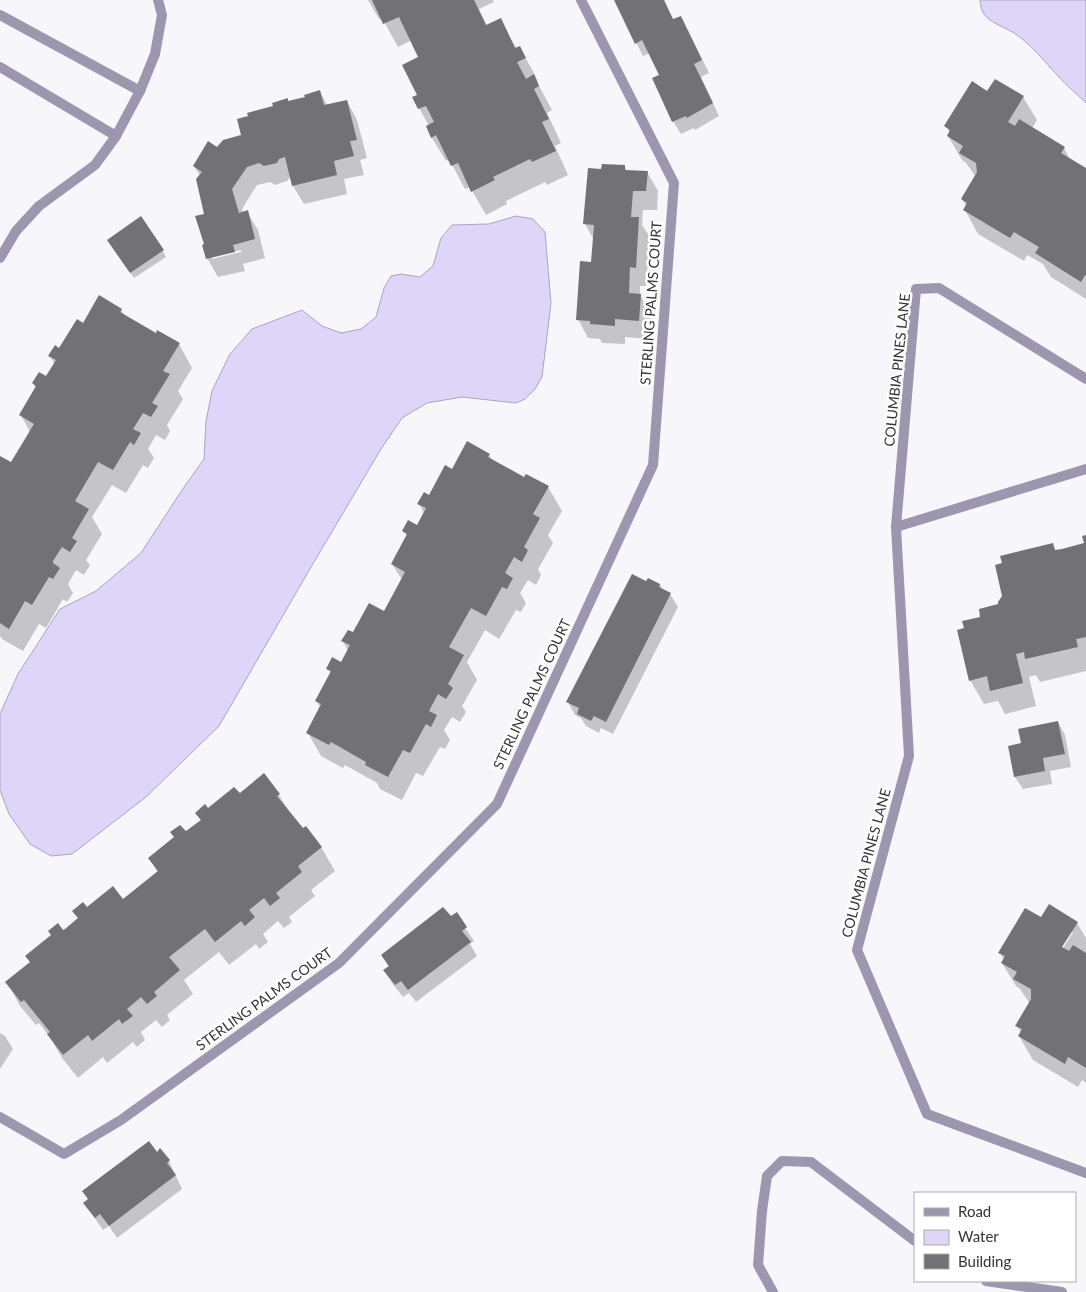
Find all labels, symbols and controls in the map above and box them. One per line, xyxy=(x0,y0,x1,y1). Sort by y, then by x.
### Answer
street label: STERLING PALMS COURT xyxy=(636,220,665,385)
street label: COLUMBIA PINES LANE xyxy=(880,293,913,447)
street label: STERLING PALMS COURT xyxy=(489,615,574,772)
street label: COLUMBIA PINES LANE xyxy=(837,786,894,939)
street label: STERLING PALMS COURT xyxy=(192,943,336,1054)
legend xyxy=(914,1192,1076,1282)
text: Road xyxy=(958,1202,991,1220)
text: Water xyxy=(958,1227,999,1245)
text: Building xyxy=(958,1252,1011,1270)

